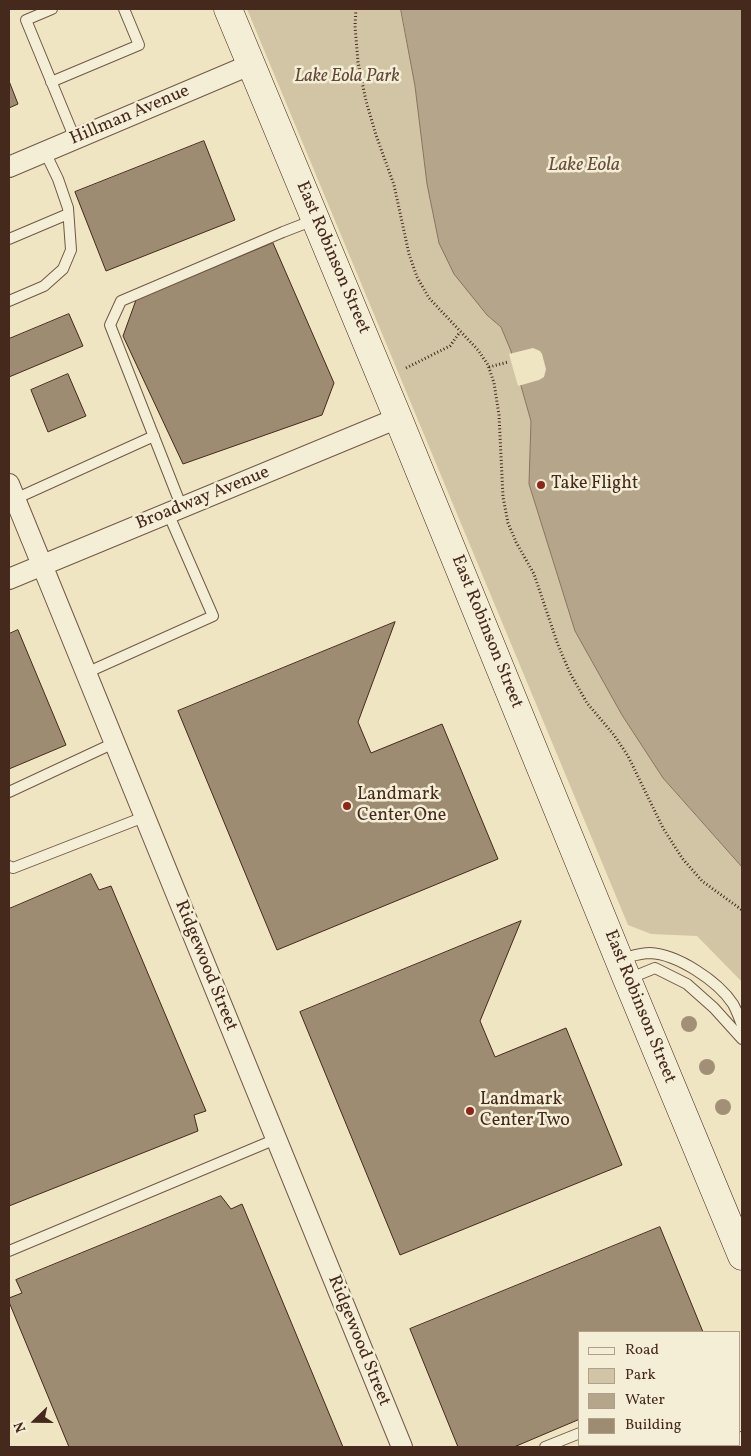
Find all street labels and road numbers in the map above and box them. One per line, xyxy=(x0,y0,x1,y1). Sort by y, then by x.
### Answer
street label: Hillman Avenue xyxy=(67,81,193,151)
street label: East Robinson Street xyxy=(290,178,374,338)
street label: Broadway Avenue xyxy=(133,462,273,536)
street label: East Robinson Street xyxy=(445,552,527,712)
street label: Ridgewood Street xyxy=(169,897,241,1035)
street label: East Robinson Street xyxy=(598,927,680,1087)
street label: Ridgewood Street xyxy=(322,1272,394,1410)

